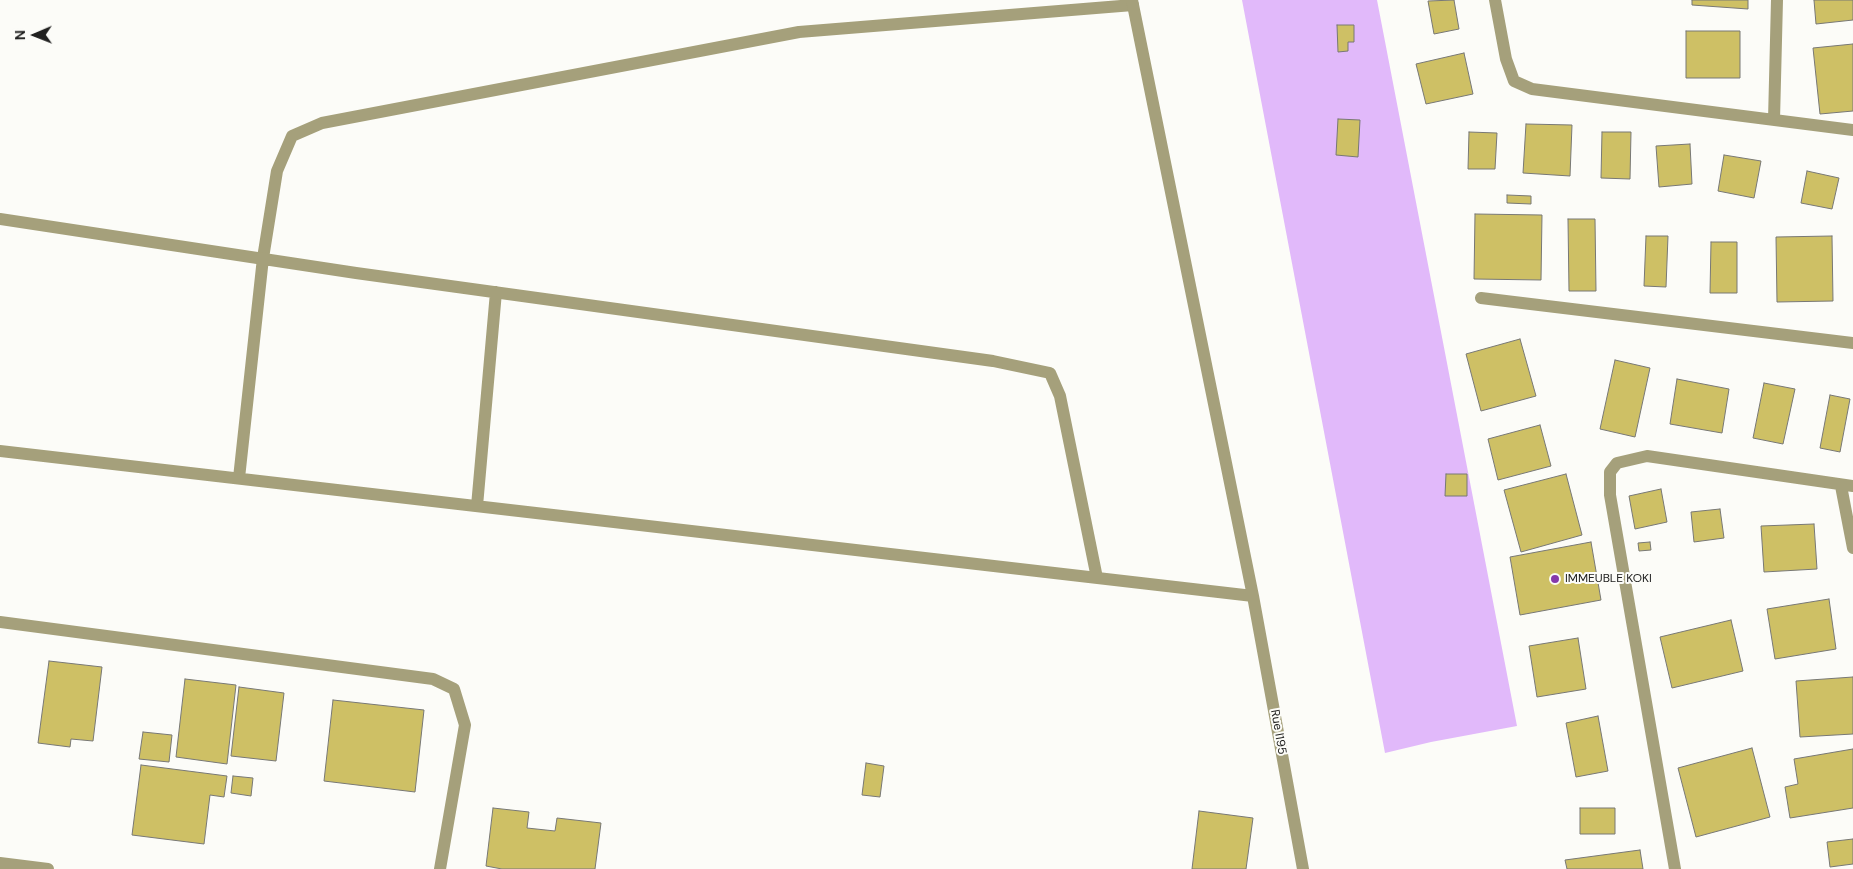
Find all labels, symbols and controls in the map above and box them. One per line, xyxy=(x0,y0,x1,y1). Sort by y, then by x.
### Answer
north arrow xyxy=(10,10,60,60)
text: N xyxy=(11,30,29,41)
place label: IMMEUBLE KOKI xyxy=(1565,572,1652,586)
marker: IMMEUBLE KOKI xyxy=(1549,573,1561,585)
street label: Rue I195 xyxy=(1267,708,1289,756)

